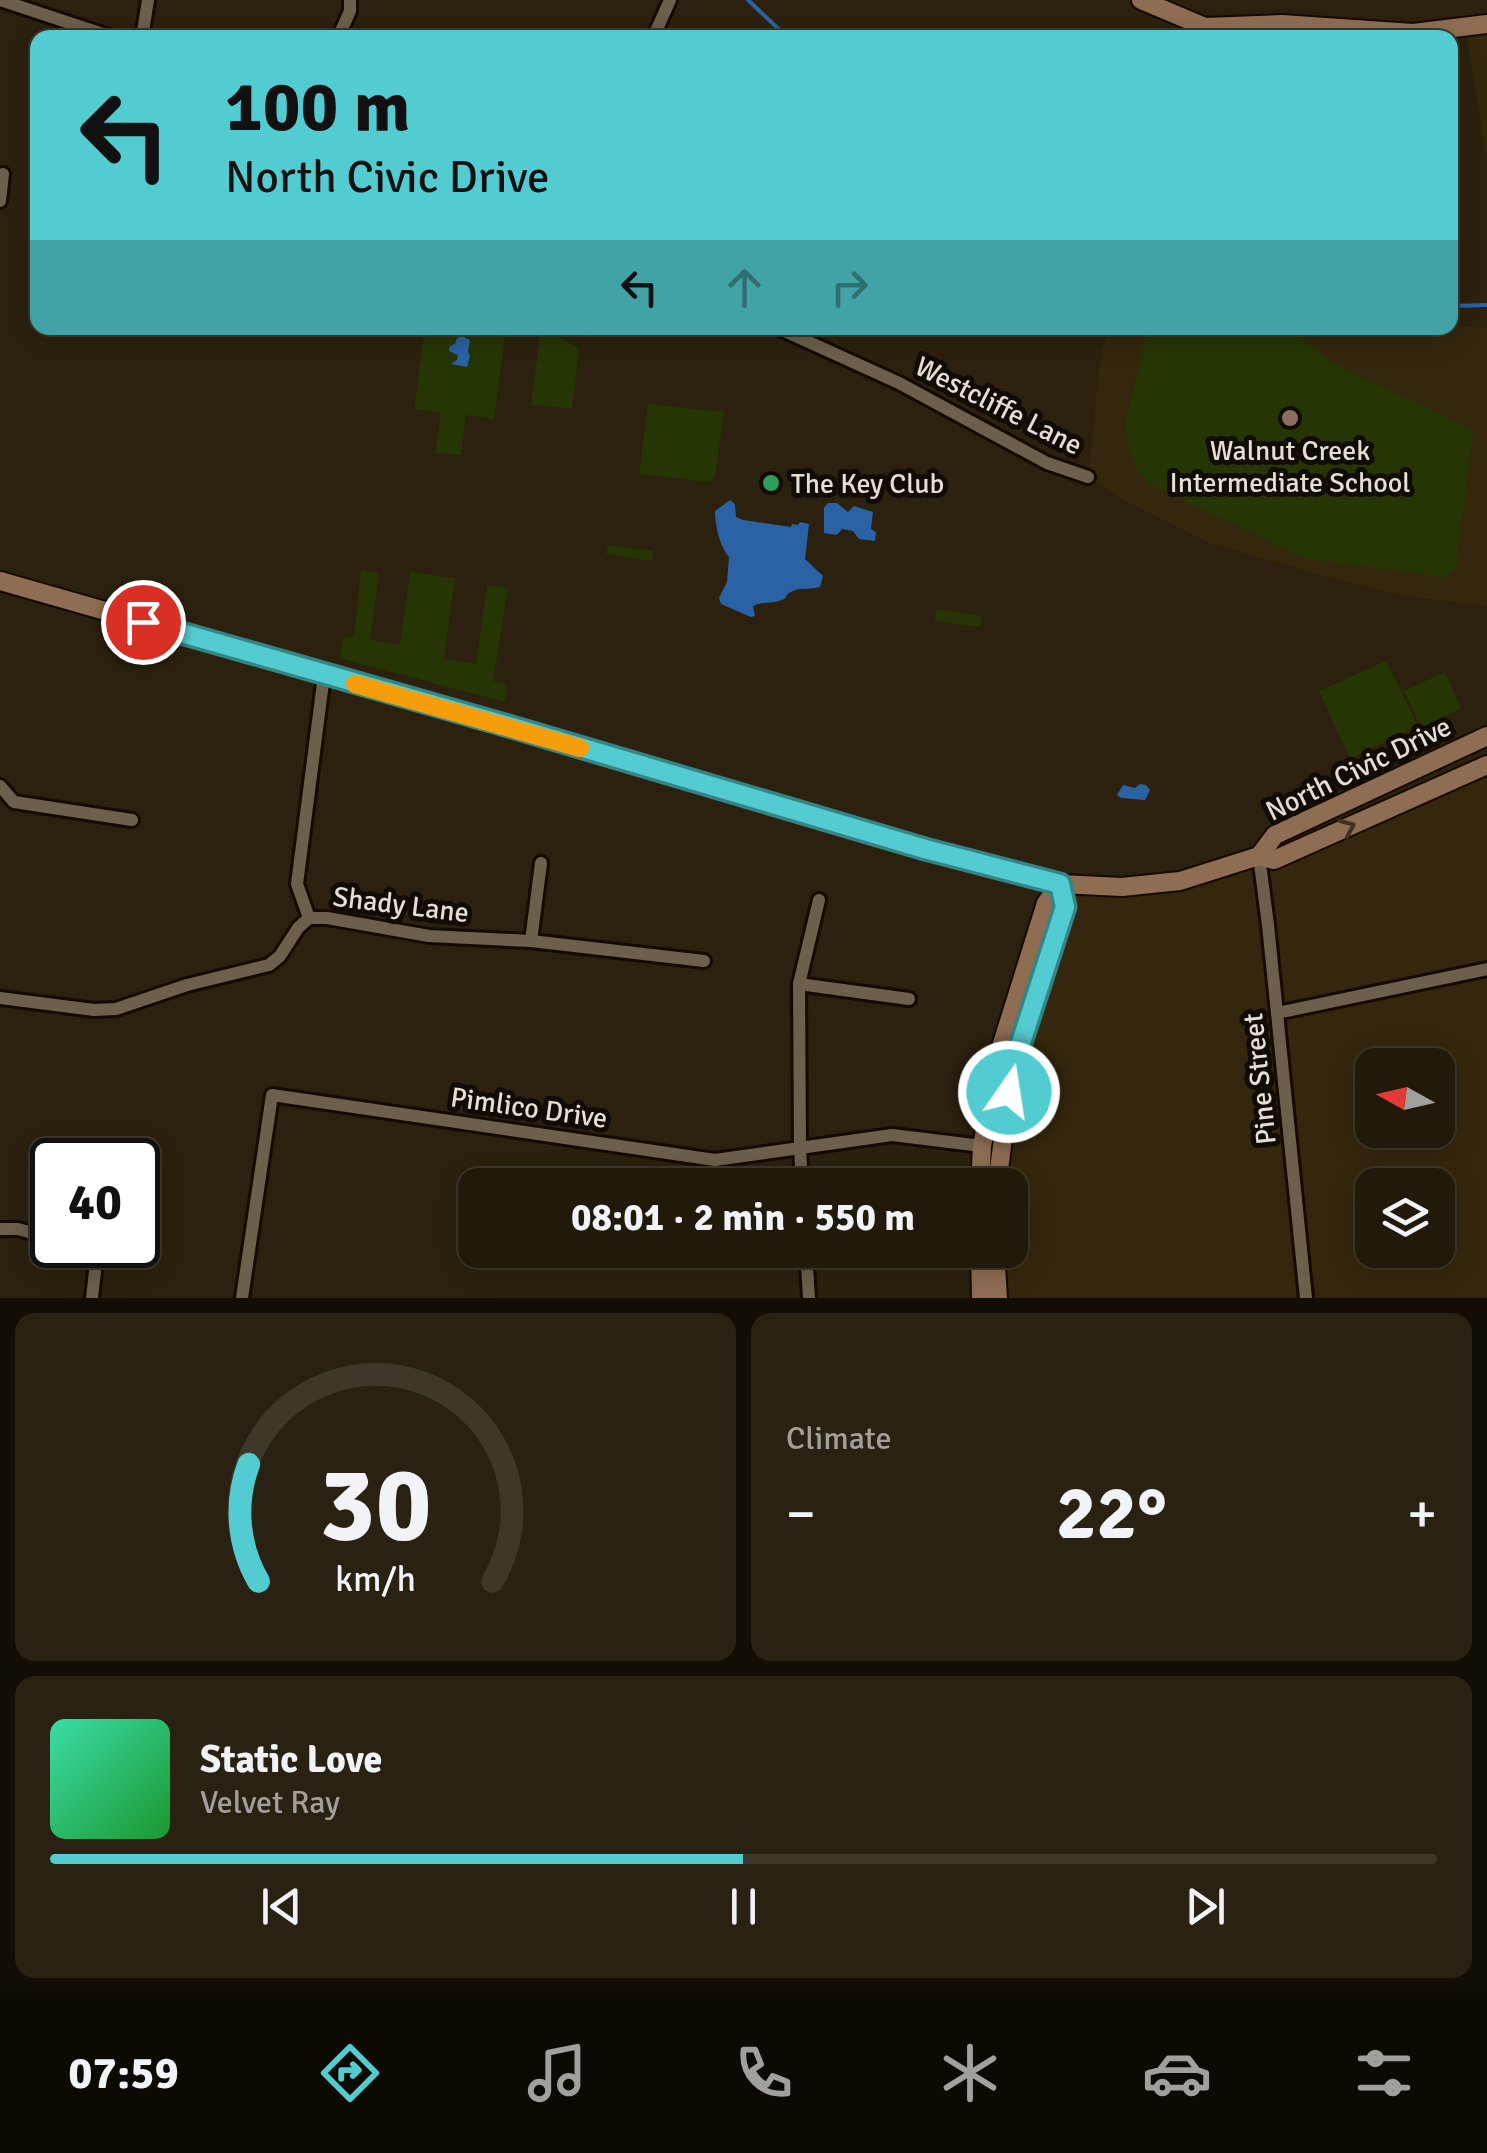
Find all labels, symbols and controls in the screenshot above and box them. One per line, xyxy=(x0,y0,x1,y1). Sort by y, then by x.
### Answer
text: 100 m xyxy=(225,64,410,150)
icon: left xyxy=(60,70,190,200)
text: North Civic Drive xyxy=(225,150,549,205)
icon: left xyxy=(612,260,667,315)
icon: ahead xyxy=(717,260,772,315)
icon: right xyxy=(822,260,877,315)
street label: Westcliffe Lane xyxy=(909,349,1088,463)
marker: Walnut Creek Intermediate School xyxy=(1279,407,1301,429)
place label: Walnut Creek Intermediate School xyxy=(1170,434,1410,500)
place label: The Key Club xyxy=(791,467,944,501)
marker: The Key Club xyxy=(760,472,782,494)
pin xyxy=(101,580,186,665)
icon: arrive xyxy=(116,595,171,650)
street label: North Civic Drive xyxy=(1260,709,1457,828)
one-way arrow xyxy=(1338,819,1356,839)
street label: Shady Lane xyxy=(331,880,471,930)
street label: Pine Street xyxy=(1236,1011,1284,1146)
position arrow xyxy=(957,1040,1061,1144)
north arrow xyxy=(1355,1048,1455,1148)
map controls xyxy=(1355,1048,1455,1268)
street label: Pimlico Drive xyxy=(448,1080,609,1136)
speed limit sign: 40 xyxy=(30,1138,160,1268)
button: layers xyxy=(1355,1168,1455,1268)
text: 08:01 · 2 min · 550 m xyxy=(571,1194,915,1241)
text: Climate xyxy=(786,1419,892,1458)
text: 30 xyxy=(319,1441,432,1569)
text: 22° xyxy=(1056,1467,1167,1560)
text: − xyxy=(786,1480,816,1548)
text: + xyxy=(1407,1480,1437,1548)
text: km/h xyxy=(335,1557,416,1601)
text: Static Love xyxy=(200,1736,382,1783)
text: Velvet Ray xyxy=(200,1783,340,1822)
icon: previous xyxy=(254,1879,309,1934)
icon: pause xyxy=(716,1879,771,1934)
icon: next xyxy=(1178,1879,1233,1934)
icon: directions xyxy=(315,2038,385,2108)
icon: music xyxy=(522,2038,592,2108)
icon: phone xyxy=(729,2038,799,2108)
icon: climate xyxy=(935,2038,1005,2108)
icon: car xyxy=(1142,2038,1212,2108)
icon: filters xyxy=(1349,2038,1419,2108)
text: 07:59 xyxy=(68,2046,179,2101)

